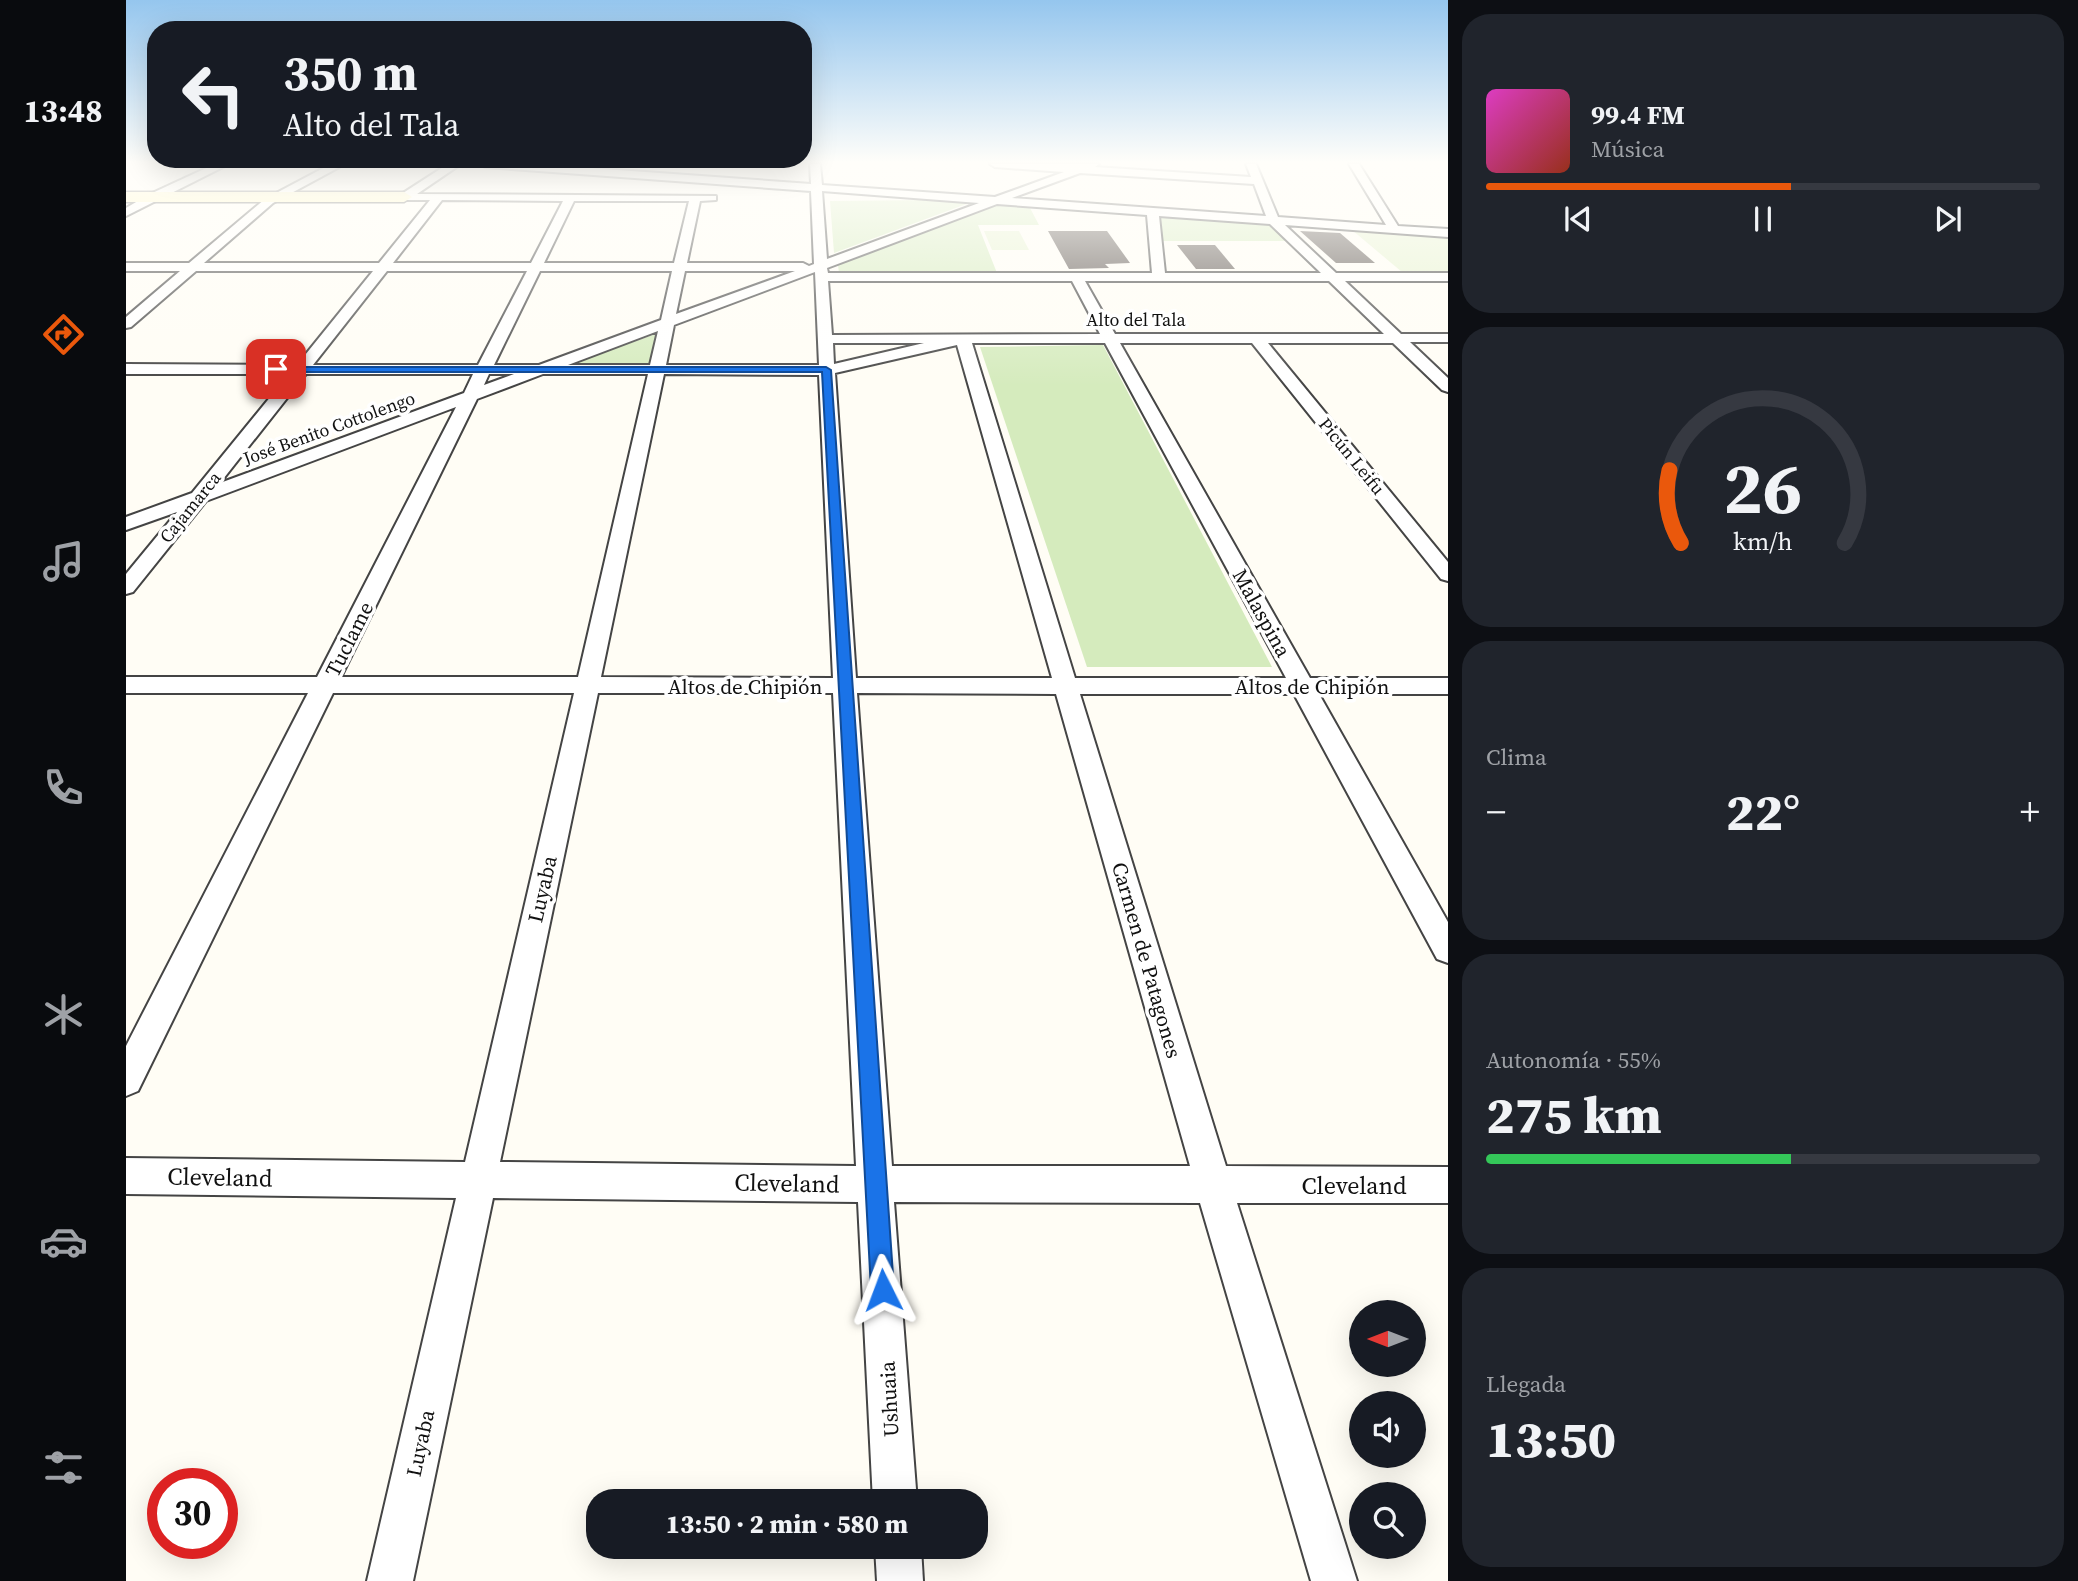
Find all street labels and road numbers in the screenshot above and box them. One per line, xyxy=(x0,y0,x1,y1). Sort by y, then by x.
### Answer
street label: Alto del Tala xyxy=(1086,307,1186,332)
street label: José Benito Cottolengo xyxy=(239,385,419,471)
street label: Picún Leifu xyxy=(1313,412,1391,500)
street label: Cajamarca xyxy=(153,465,227,548)
street label: Malaspina xyxy=(1226,564,1298,663)
street label: Tuclame xyxy=(318,597,380,681)
street label: Altos de Chipión xyxy=(668,672,823,701)
street label: Altos de Chipión xyxy=(1235,672,1390,701)
street label: Luyaba xyxy=(520,852,564,925)
street label: Carmen de Patagones xyxy=(1105,859,1189,1061)
street label: Cleveland xyxy=(167,1160,273,1194)
street label: Cleveland xyxy=(734,1166,840,1200)
street label: Cleveland xyxy=(1301,1169,1407,1202)
street label: Ushuaia xyxy=(873,1360,905,1438)
street label: Luyaba xyxy=(399,1407,441,1479)

